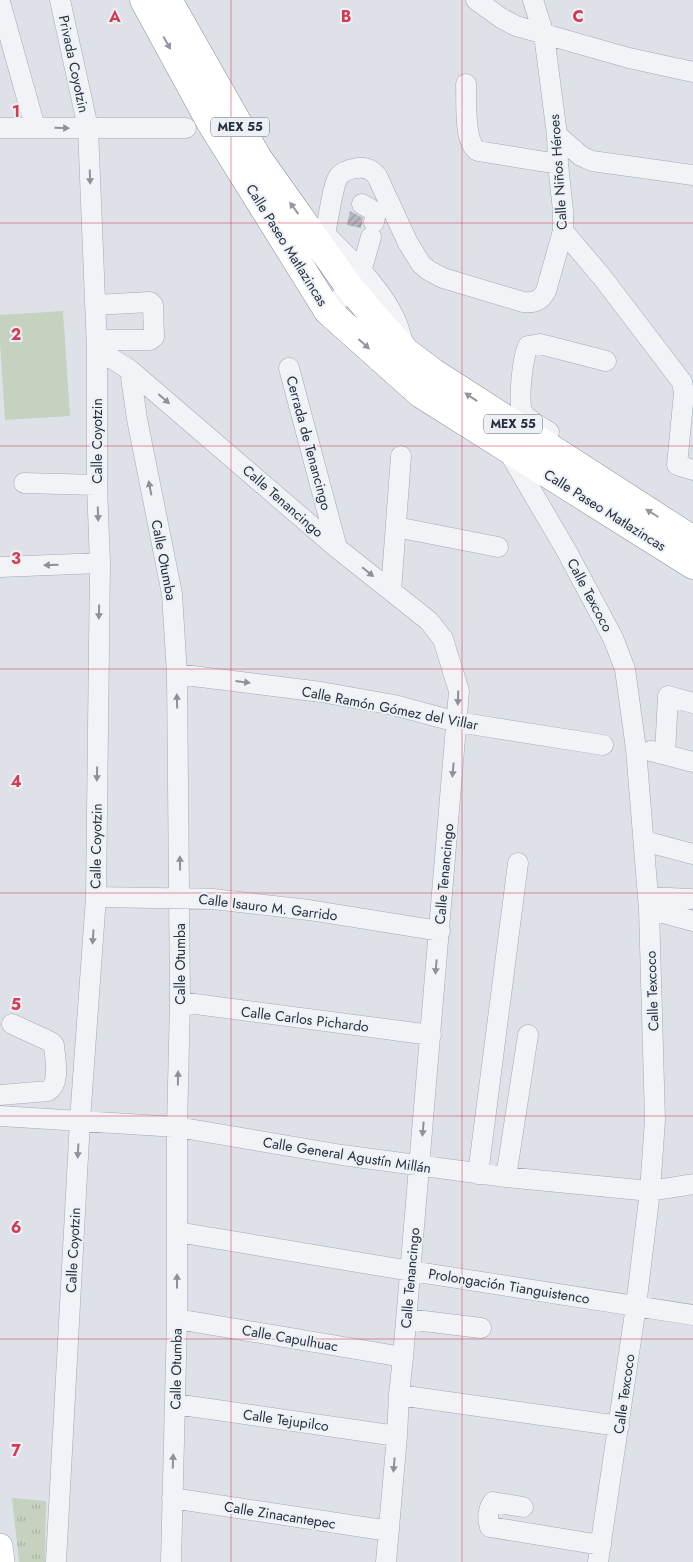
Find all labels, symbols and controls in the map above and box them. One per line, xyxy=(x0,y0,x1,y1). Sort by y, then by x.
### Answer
text: A xyxy=(108,5,121,28)
text: B xyxy=(341,5,351,28)
text: C xyxy=(572,5,584,28)
street label: Privada Coyotzin xyxy=(54,13,94,115)
one-way arrow xyxy=(163,36,172,50)
text: 1 xyxy=(12,100,20,123)
street label: Calle Niños Héroes xyxy=(544,113,572,230)
road number: MEX 55 xyxy=(211,118,269,136)
one-way arrow xyxy=(54,124,70,132)
one-way arrow xyxy=(86,169,94,185)
street label: Calle Paseo Matlazincas xyxy=(241,180,333,310)
one-way arrow xyxy=(288,202,299,215)
text: 2 xyxy=(11,323,21,346)
one-way arrow xyxy=(358,338,370,350)
street label: Cerrada de Tenancingo xyxy=(281,374,337,513)
one-way arrow xyxy=(464,392,478,402)
one-way arrow xyxy=(158,394,171,405)
street label: Calle Coyotzin xyxy=(87,398,107,484)
road number: MEX 55 xyxy=(484,414,542,434)
street label: Calle Tenancingo xyxy=(238,460,328,542)
street label: Calle Paseo Matlazincas xyxy=(540,464,670,556)
one-way arrow xyxy=(146,480,154,496)
one-way arrow xyxy=(94,506,102,522)
one-way arrow xyxy=(645,508,659,518)
street label: Calle Otumba xyxy=(146,518,182,602)
text: 3 xyxy=(11,547,21,570)
street label: Calle Texcoco xyxy=(562,555,618,636)
one-way arrow xyxy=(43,561,59,569)
one-way arrow xyxy=(361,567,374,578)
one-way arrow xyxy=(95,604,103,620)
one-way arrow xyxy=(235,678,251,686)
street label: Calle Ramón Gómez del Villar xyxy=(300,681,480,735)
one-way arrow xyxy=(454,691,462,707)
one-way arrow xyxy=(173,693,181,709)
one-way arrow xyxy=(449,763,457,779)
one-way arrow xyxy=(93,767,101,783)
text: 4 xyxy=(10,770,22,793)
street label: Calle Coyotzin xyxy=(85,803,107,889)
street label: Calle Tenancingo xyxy=(430,822,458,925)
one-way arrow xyxy=(175,855,183,871)
street label: Calle Isauro M. Garrido xyxy=(197,889,339,925)
street label: Calle Otumba xyxy=(170,923,190,1005)
one-way arrow xyxy=(88,929,96,945)
street label: Calle Texcoco xyxy=(641,950,663,1032)
one-way arrow xyxy=(432,959,440,975)
text: 5 xyxy=(11,993,21,1016)
street label: Calle Carlos Pichardo xyxy=(240,1001,370,1037)
one-way arrow xyxy=(175,1070,183,1086)
one-way arrow xyxy=(419,1121,427,1137)
street label: Calle General Agustín Millán xyxy=(261,1132,433,1178)
one-way arrow xyxy=(74,1144,82,1160)
street label: Calle Coyotzin xyxy=(61,1207,85,1293)
text: 6 xyxy=(11,1216,21,1239)
street label: Calle Tenancingo xyxy=(396,1226,424,1329)
street label: Prolongación Tianguistenco xyxy=(427,1263,592,1309)
one-way arrow xyxy=(173,1273,181,1289)
street label: Calle Capulhuac xyxy=(240,1320,340,1356)
street label: Calle Otumba xyxy=(165,1328,187,1410)
street label: Calle Texcoco xyxy=(608,1352,640,1435)
street label: Calle Tejupilco xyxy=(242,1404,331,1436)
text: 7 xyxy=(11,1439,21,1462)
one-way arrow xyxy=(169,1453,177,1469)
one-way arrow xyxy=(390,1458,398,1474)
street label: Calle Zinacantepec xyxy=(223,1496,337,1534)

